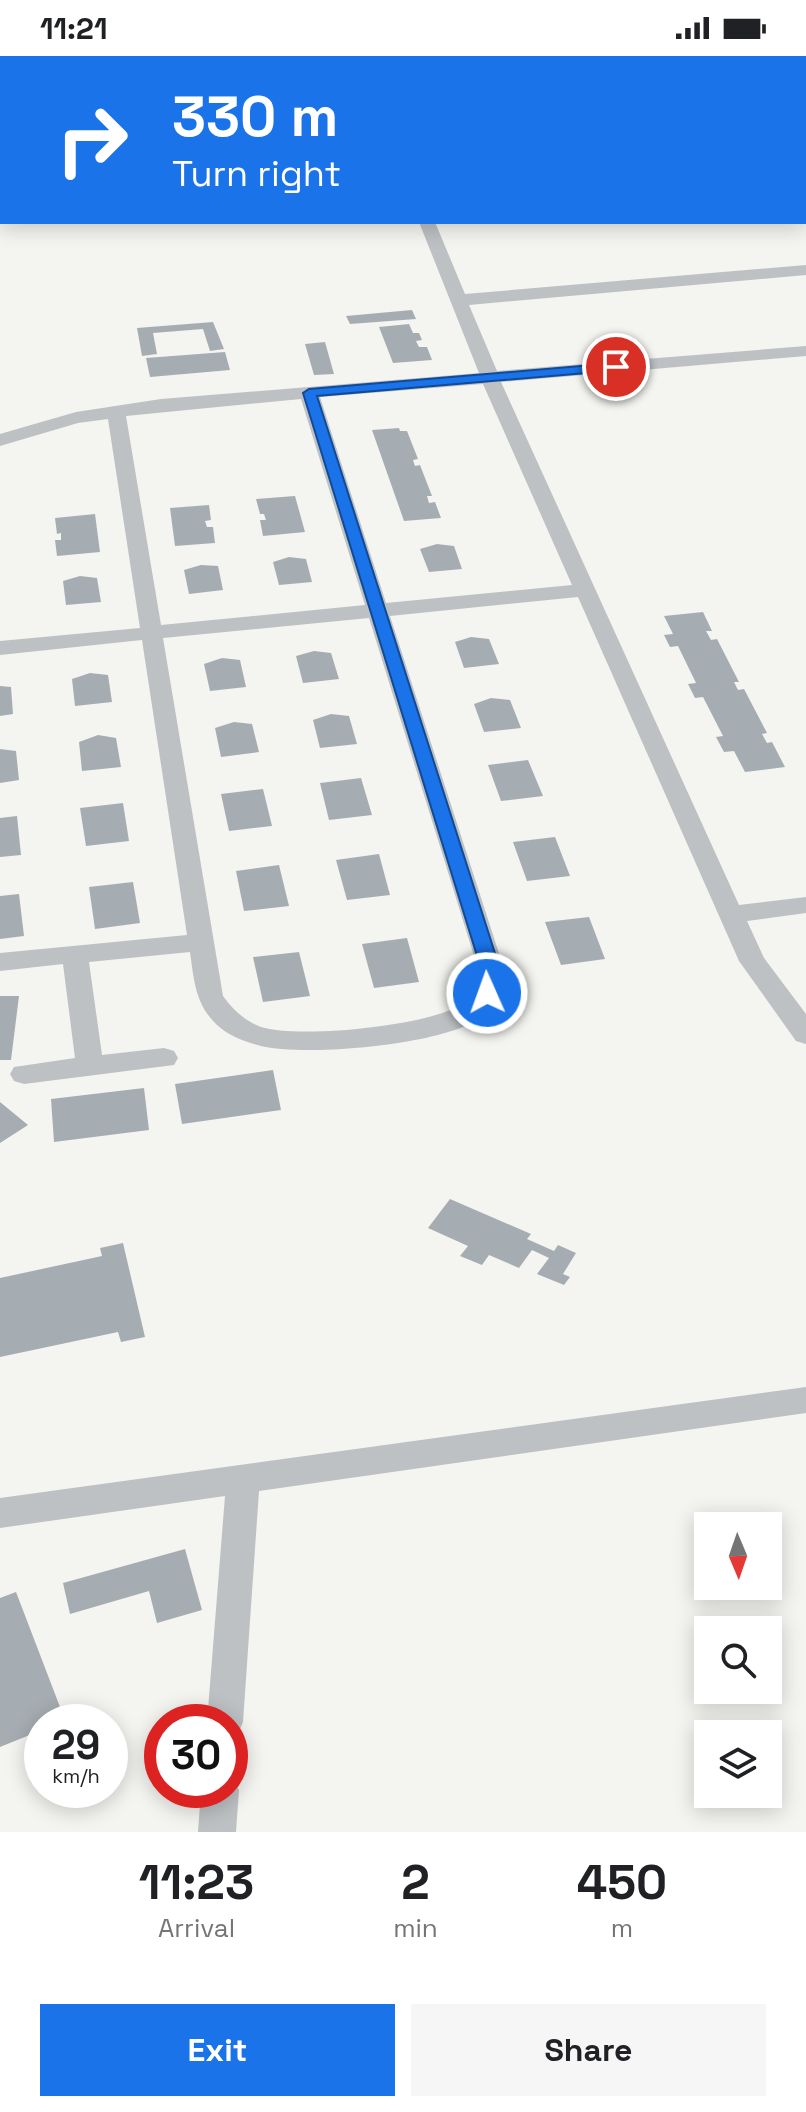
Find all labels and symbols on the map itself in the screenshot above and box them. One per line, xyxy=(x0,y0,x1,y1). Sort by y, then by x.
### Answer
pin xyxy=(582,333,650,401)
position arrow xyxy=(445,951,529,1035)
north arrow xyxy=(694,1512,782,1600)
speed limit sign: 30 xyxy=(144,1704,248,1808)

